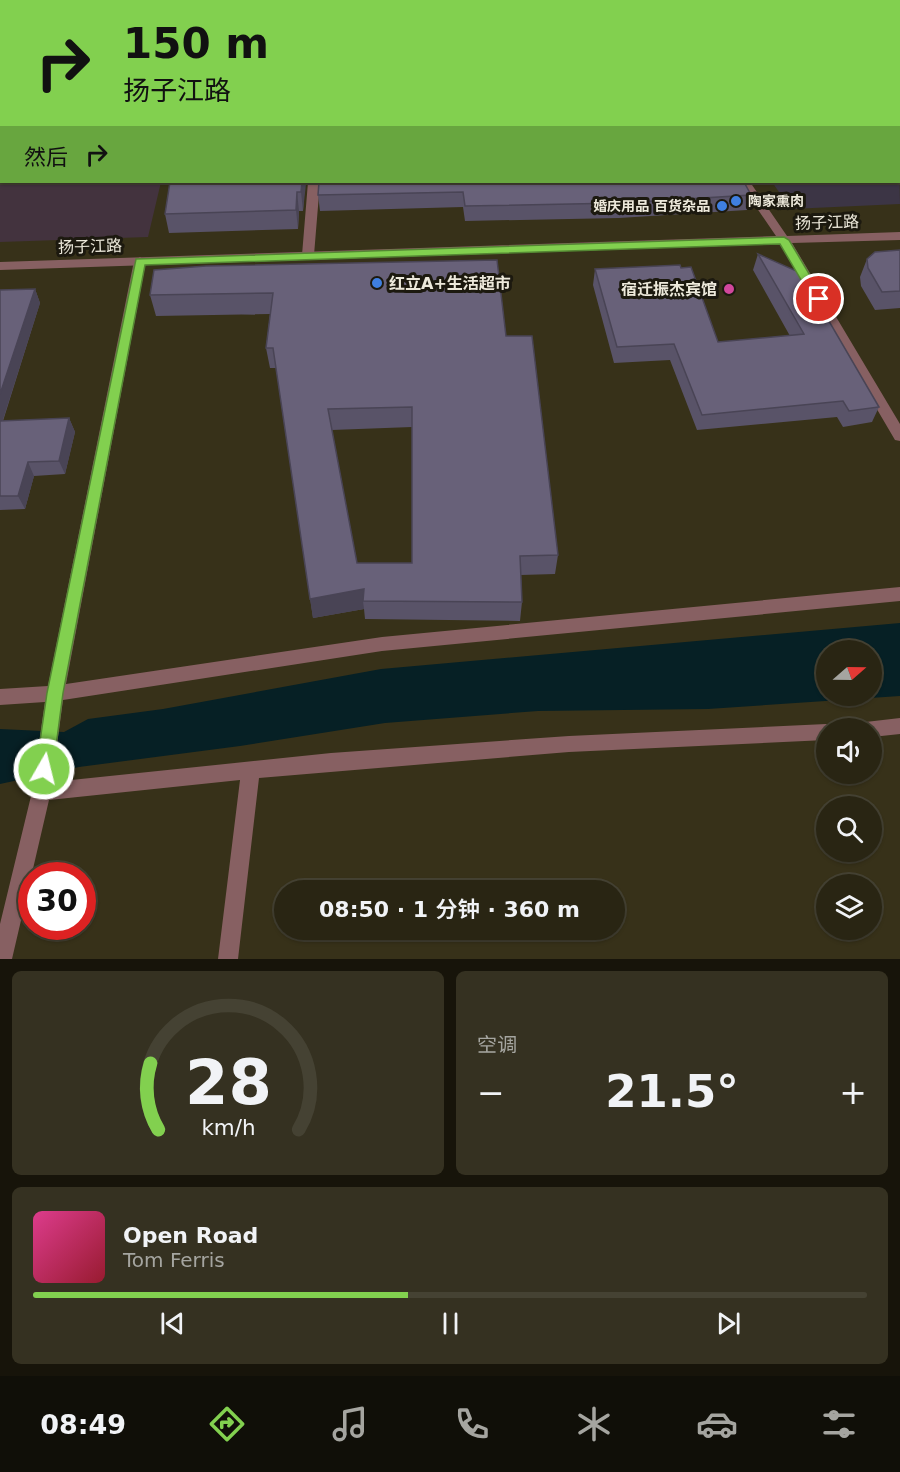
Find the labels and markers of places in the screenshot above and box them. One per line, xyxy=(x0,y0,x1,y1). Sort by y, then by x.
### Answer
place label: 陶家熏肉 xyxy=(748,193,804,209)
marker: 陶家熏肉 xyxy=(729,194,743,208)
place label: 婚庆用品 百货杂品 xyxy=(593,198,710,214)
marker: 婚庆用品 百货杂品 xyxy=(715,199,729,213)
pin xyxy=(793,273,844,324)
place label: 红立A+生活超市 xyxy=(389,274,511,293)
marker: 红立A+生活超市 xyxy=(370,276,384,290)
place label: 宿迁振杰宾馆 xyxy=(621,280,717,299)
marker: 宿迁振杰宾馆 xyxy=(722,282,736,296)

